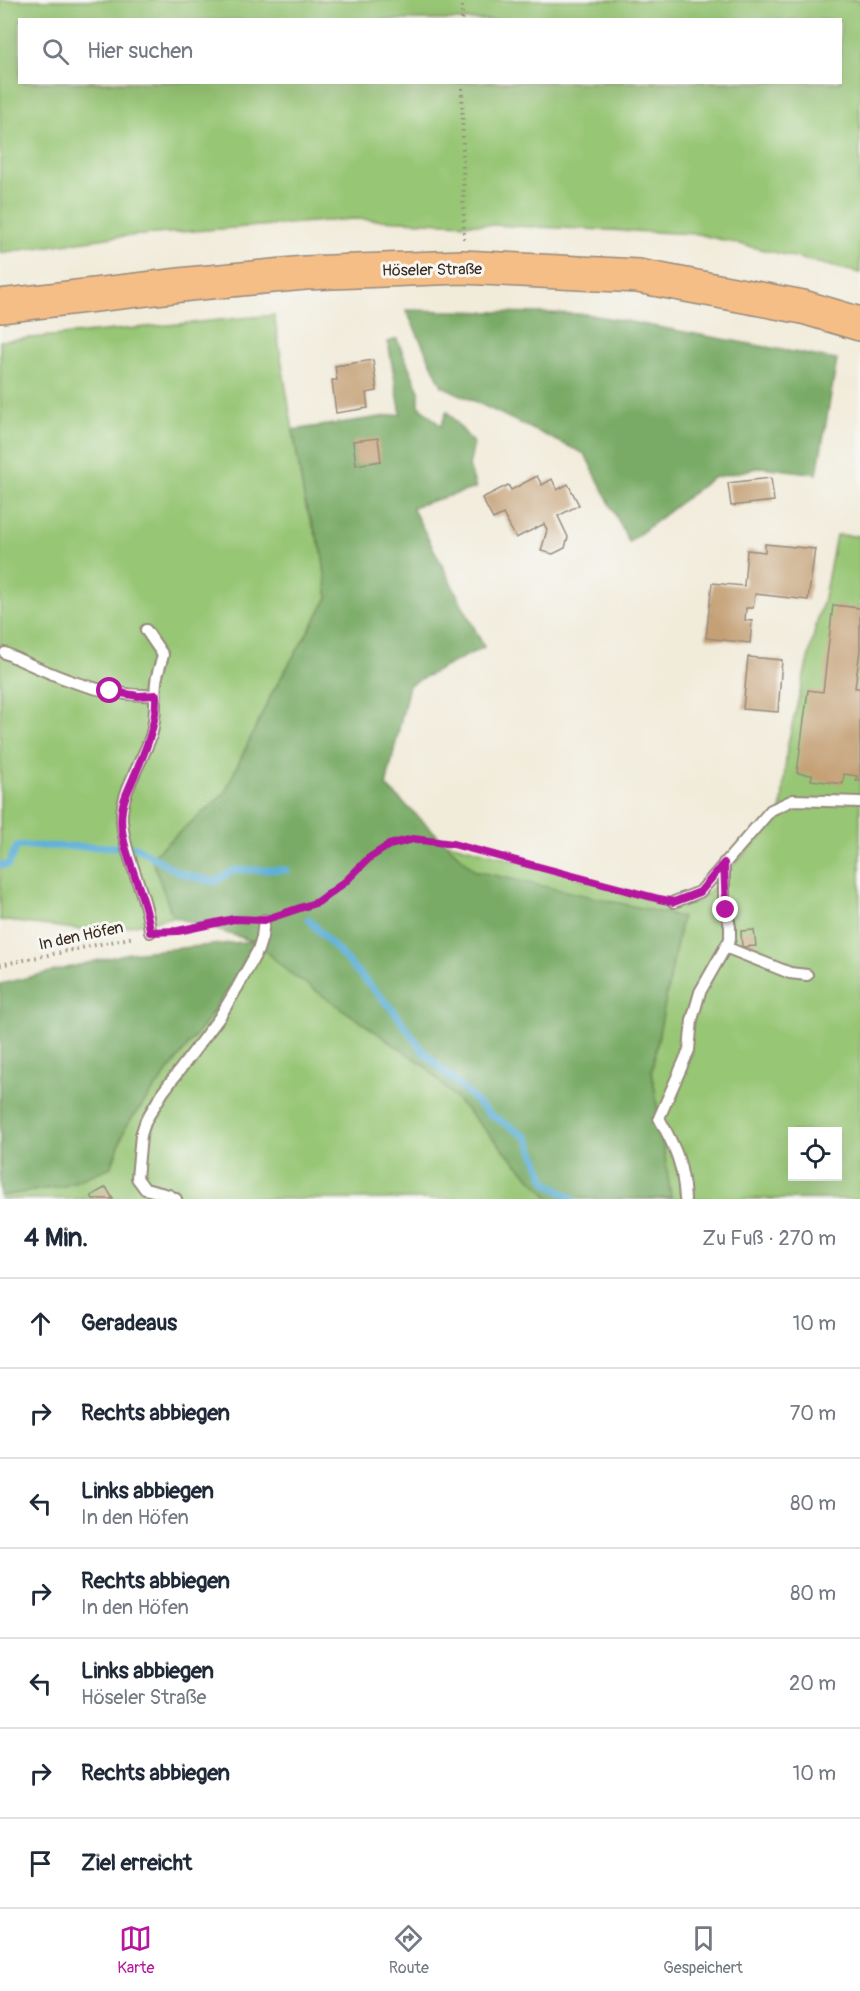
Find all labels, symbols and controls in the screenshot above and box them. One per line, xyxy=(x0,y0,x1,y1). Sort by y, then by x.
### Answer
search box xyxy=(18,18,842,84)
icon: search xyxy=(39,35,72,68)
text: Hier suchen xyxy=(87,37,193,65)
street label: Höseler Straße xyxy=(382,259,482,281)
route start xyxy=(96,677,122,703)
route end xyxy=(712,896,738,922)
street label: In den Höfen xyxy=(37,917,125,955)
map controls xyxy=(788,1127,842,1181)
button: locate xyxy=(788,1127,842,1181)
text: 4 Min. xyxy=(24,1222,88,1254)
text: Zu Fuß · 270 m xyxy=(702,1226,836,1251)
icon: ahead xyxy=(24,1307,57,1340)
text: Geradeaus xyxy=(81,1309,177,1337)
text: 10 m xyxy=(792,1311,836,1336)
icon: right xyxy=(24,1397,57,1430)
text: Rechts abbiegen xyxy=(81,1399,230,1427)
text: 70 m xyxy=(790,1401,836,1426)
text: Links abbiegen xyxy=(81,1477,214,1505)
icon: left xyxy=(24,1487,57,1520)
text: 80 m xyxy=(790,1491,836,1516)
text: In den Höfen xyxy=(81,1505,189,1530)
text: Rechts abbiegen xyxy=(81,1567,230,1595)
icon: right xyxy=(24,1577,57,1610)
text: 80 m xyxy=(790,1581,836,1606)
text: In den Höfen xyxy=(81,1595,189,1620)
text: Links abbiegen xyxy=(81,1657,214,1685)
icon: left xyxy=(24,1667,57,1700)
text: 20 m xyxy=(789,1671,836,1696)
text: Höseler Straße xyxy=(81,1685,206,1710)
icon: right xyxy=(24,1757,57,1790)
text: Rechts abbiegen xyxy=(81,1759,230,1787)
text: 10 m xyxy=(792,1761,836,1786)
icon: arrive xyxy=(24,1847,57,1880)
text: Ziel erreicht xyxy=(81,1849,192,1877)
tab: Karte xyxy=(117,1922,154,1978)
tab: Route xyxy=(389,1922,429,1978)
tab: Gespeichert xyxy=(663,1922,743,1978)

